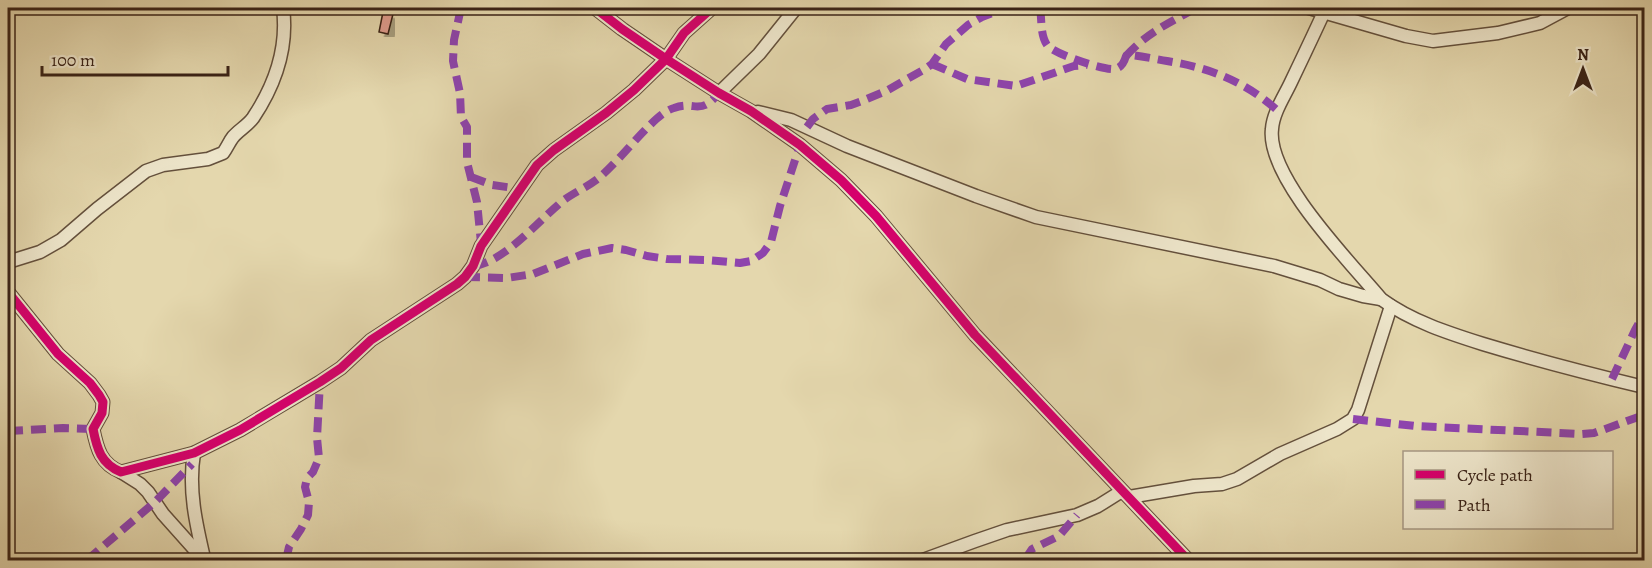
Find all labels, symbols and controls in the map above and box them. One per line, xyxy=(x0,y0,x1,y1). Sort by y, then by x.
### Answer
scale bar xyxy=(42,39,228,77)
north arrow xyxy=(1553,39,1613,99)
text: N xyxy=(1577,44,1589,66)
text: 100 m xyxy=(51,48,95,72)
legend xyxy=(1403,451,1613,529)
text: Cycle path xyxy=(1457,463,1533,487)
text: Path xyxy=(1457,493,1491,517)

